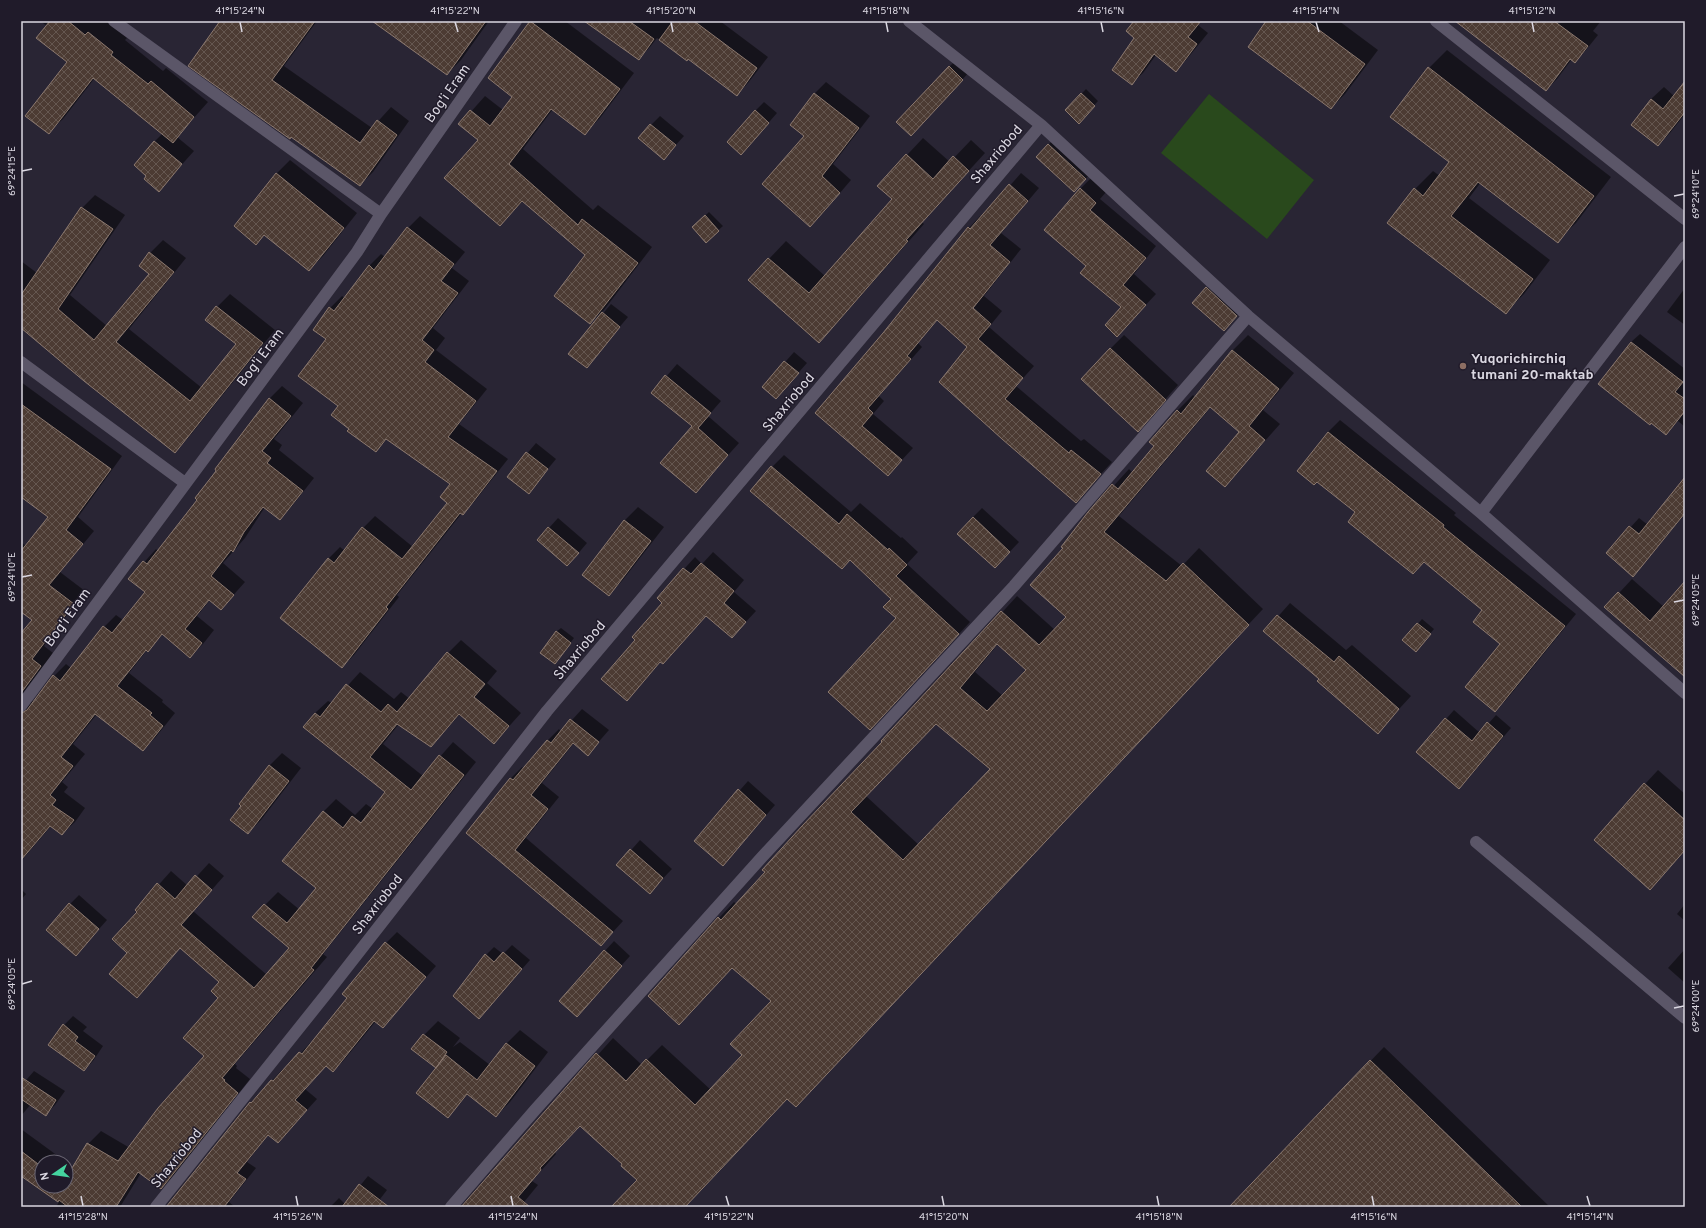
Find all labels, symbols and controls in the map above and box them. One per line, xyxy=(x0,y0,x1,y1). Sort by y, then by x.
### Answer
text: 41°15'24"N xyxy=(215,5,265,18)
text: 41°15'22"N xyxy=(430,5,480,18)
text: 41°15'20"N xyxy=(646,5,696,18)
text: 41°15'18"N xyxy=(862,5,910,18)
text: 41°15'16"N xyxy=(1078,5,1124,18)
text: 41°15'14"N xyxy=(1293,5,1339,18)
text: 41°15'12"N xyxy=(1508,5,1556,18)
street label: Bog'i Eram xyxy=(422,61,475,127)
street label: Shaxriobod xyxy=(967,122,1027,188)
text: 69°24'15"E xyxy=(6,146,19,196)
text: 69°24'10"E xyxy=(1690,169,1703,219)
street label: Bog'i Eram xyxy=(234,326,288,390)
place label: Yuqorichirchiq tumani 20-maktab xyxy=(1471,351,1594,384)
marker: Yuqorichirchiq tumani 20-maktab xyxy=(1458,361,1468,371)
street label: Shaxriobod xyxy=(759,370,819,436)
text: 69°24'10"E xyxy=(6,552,19,602)
text: 69°24'05"E xyxy=(1690,574,1703,626)
street label: Bog'i Eram xyxy=(41,585,95,650)
street label: Shaxriobod xyxy=(550,618,610,684)
street label: Shaxriobod xyxy=(349,871,407,939)
text: 69°24'05"E xyxy=(6,958,19,1010)
text: 69°24'00"E xyxy=(1690,980,1703,1032)
street label: Shaxriobod xyxy=(148,1126,206,1192)
north arrow xyxy=(34,1154,74,1194)
text: N xyxy=(38,1171,53,1181)
text: 41°15'28"N xyxy=(58,1211,108,1224)
text: 41°15'26"N xyxy=(273,1211,323,1224)
text: 41°15'24"N xyxy=(488,1211,538,1224)
text: 41°15'22"N xyxy=(704,1211,754,1224)
text: 41°15'20"N xyxy=(919,1211,969,1224)
text: 41°15'18"N xyxy=(1135,1211,1183,1224)
text: 41°15'16"N xyxy=(1351,1211,1397,1224)
text: 41°15'14"N xyxy=(1567,1211,1613,1224)

